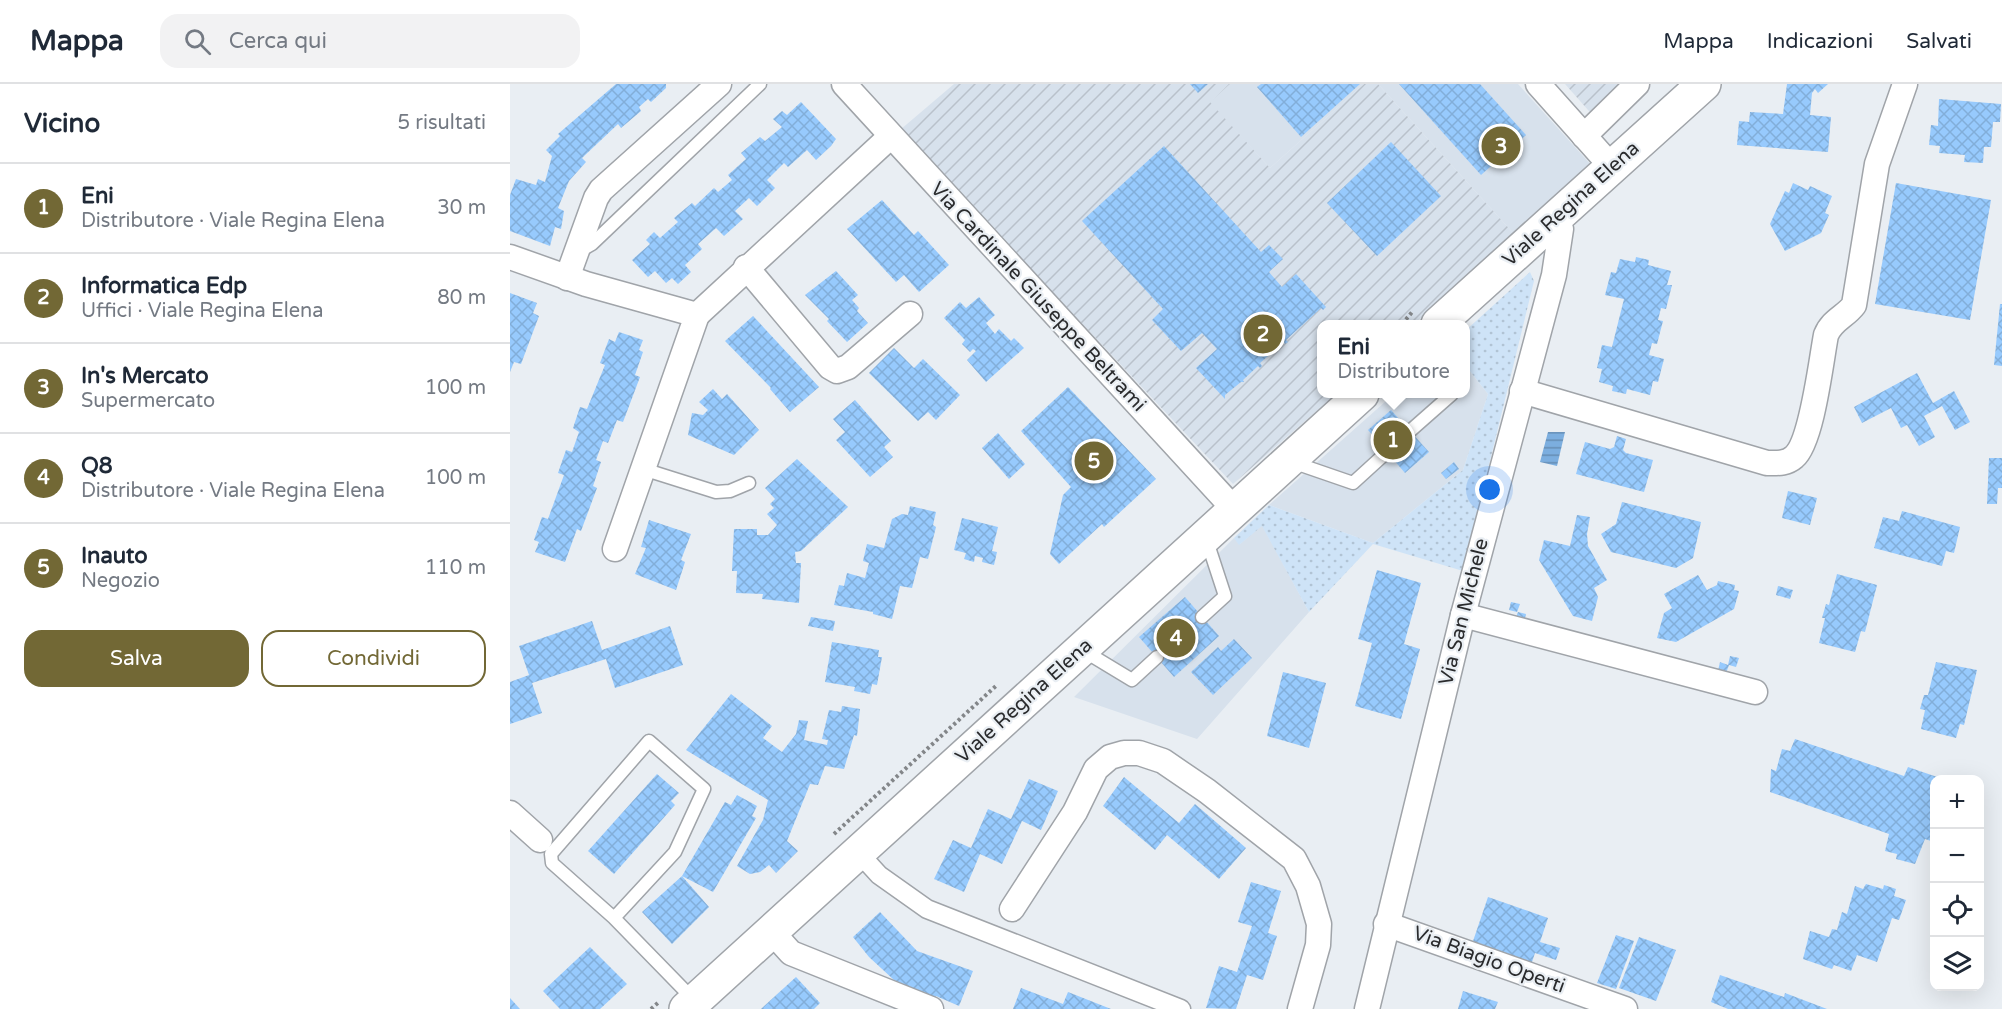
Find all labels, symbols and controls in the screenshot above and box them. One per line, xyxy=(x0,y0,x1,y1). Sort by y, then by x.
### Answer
search box xyxy=(160,14,580,68)
text: Mappa xyxy=(30,24,124,58)
icon: search xyxy=(181,25,214,58)
text: Cerca qui xyxy=(229,28,327,54)
text: Mappa xyxy=(1663,29,1734,54)
text: Indicazioni xyxy=(1767,29,1873,54)
text: Salvati xyxy=(1906,29,1972,54)
text: Vicino xyxy=(24,108,100,139)
text: 5 risultati xyxy=(398,111,486,135)
pin: 3 xyxy=(1482,124,1520,168)
street label: Viale Regina Elena xyxy=(1498,136,1644,272)
street label: Via Cardinale Giuseppe Beltrami xyxy=(925,177,1151,417)
text: Eni xyxy=(81,183,114,209)
text: 1 xyxy=(37,196,50,220)
text: 30 m xyxy=(437,196,486,220)
text: Distributore · Viale Regina Elena xyxy=(81,209,385,233)
text: Informatica Edp xyxy=(81,273,247,299)
text: 2 xyxy=(37,286,50,310)
text: 80 m xyxy=(437,286,486,310)
text: Uffici · Viale Regina Elena xyxy=(81,299,324,323)
pin: 2 xyxy=(1244,312,1282,356)
popup xyxy=(1317,320,1470,398)
text: Eni xyxy=(1337,334,1370,360)
text: Distributore xyxy=(1337,360,1450,384)
text: In's Mercato xyxy=(81,363,209,389)
text: 3 xyxy=(37,376,50,400)
text: 100 m xyxy=(425,376,486,400)
text: Supermercato xyxy=(81,389,215,413)
pin: 1 xyxy=(1374,418,1412,462)
pin: 5 xyxy=(1074,438,1114,484)
text: Q8 xyxy=(81,453,113,479)
text: 4 xyxy=(37,466,50,490)
text: 100 m xyxy=(425,466,486,490)
your location xyxy=(1475,475,1504,504)
text: Distributore · Viale Regina Elena xyxy=(81,479,385,503)
street label: Via San Michele xyxy=(1434,536,1494,688)
text: Inauto xyxy=(81,543,148,569)
text: 5 xyxy=(37,556,50,580)
text: 110 m xyxy=(425,556,486,580)
text: Negozio xyxy=(81,569,160,593)
pin: 4 xyxy=(1156,616,1196,660)
button: Salva xyxy=(24,630,249,687)
button: Condividi xyxy=(261,630,486,687)
street label: Viale Regina Elena xyxy=(951,633,1097,769)
map controls xyxy=(1930,775,1984,991)
button: + xyxy=(1930,775,1984,829)
button: − xyxy=(1930,829,1984,883)
button: locate xyxy=(1930,883,1984,937)
street label: Via Biagio Operti xyxy=(1410,921,1568,999)
button: layers xyxy=(1930,937,1984,991)

